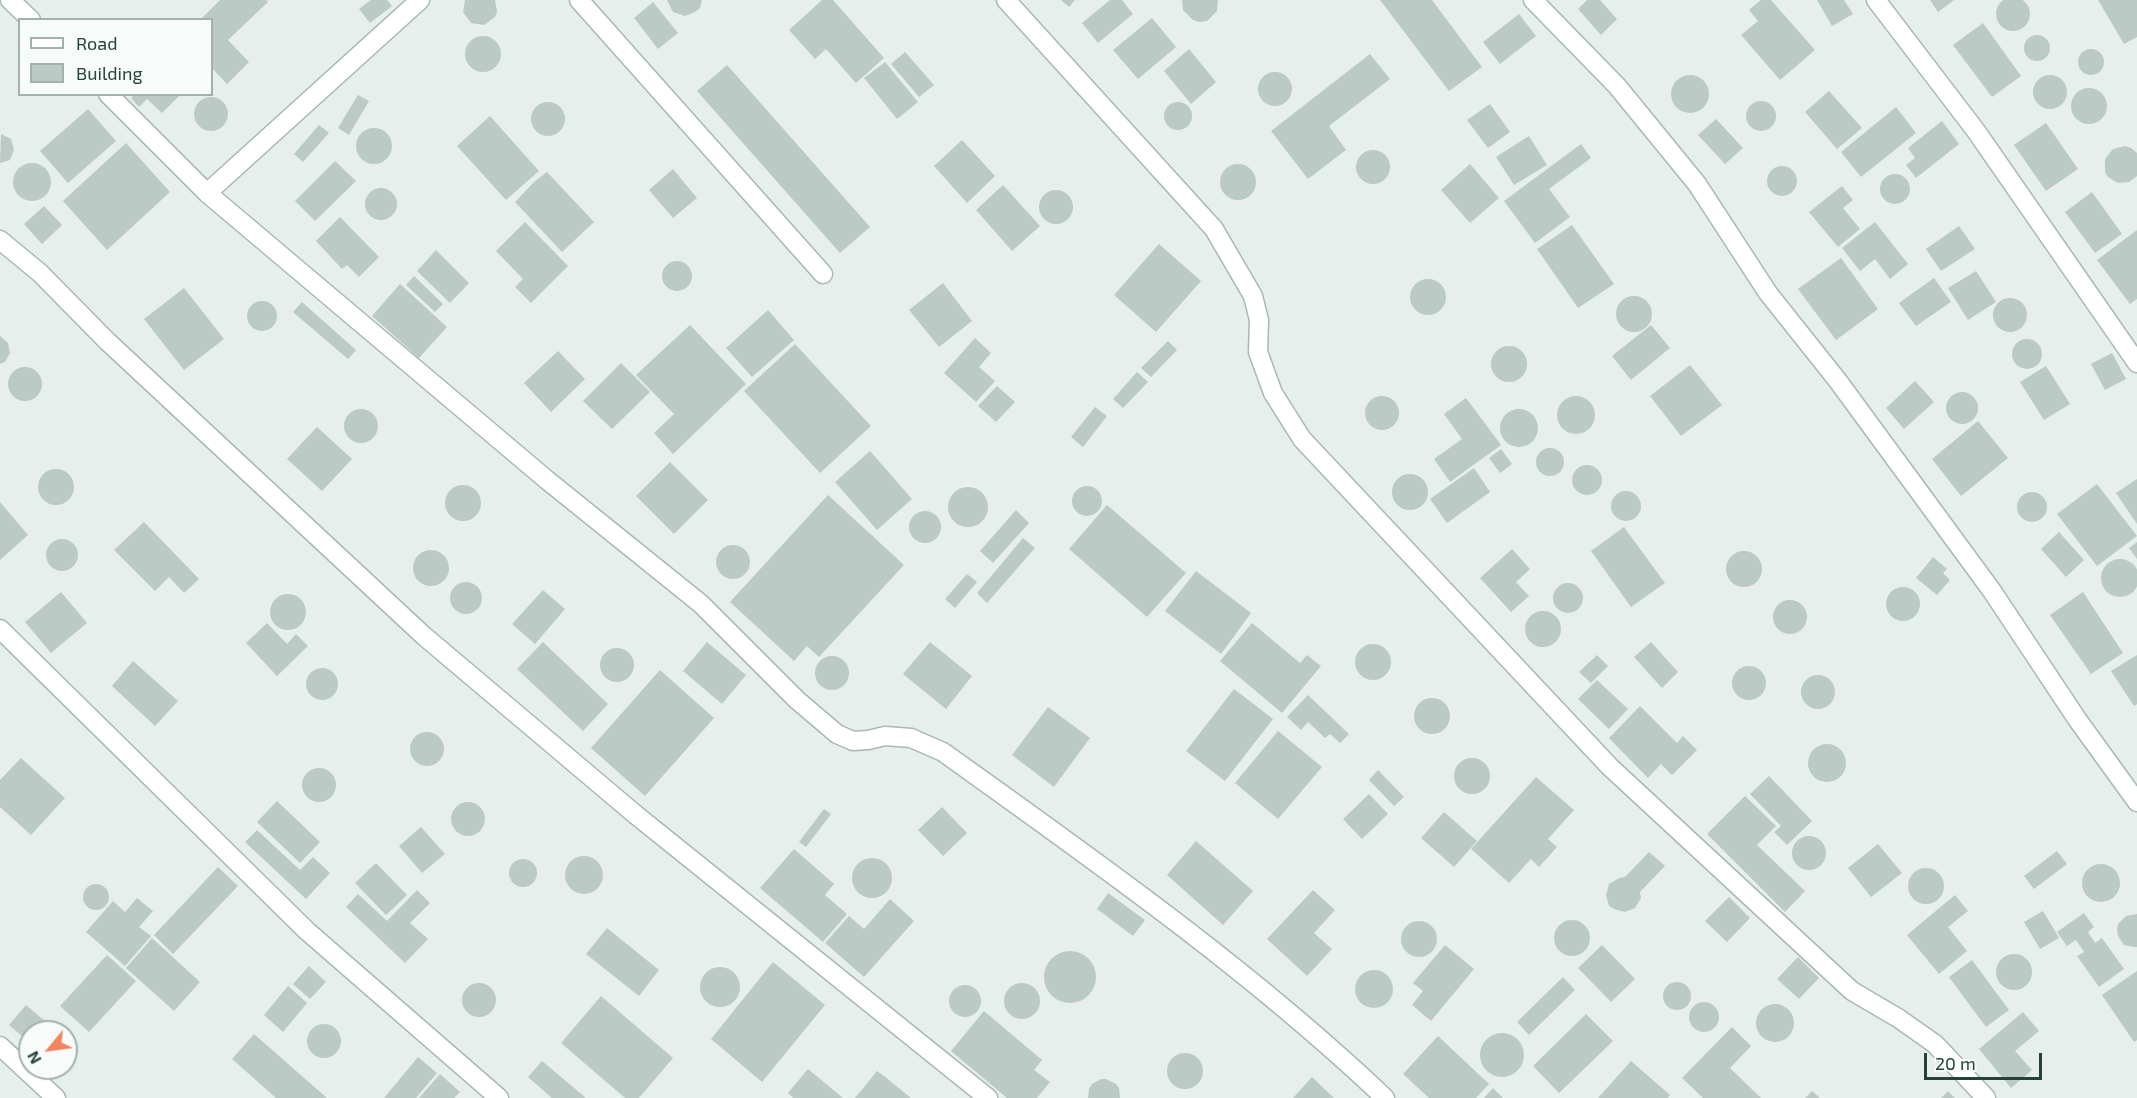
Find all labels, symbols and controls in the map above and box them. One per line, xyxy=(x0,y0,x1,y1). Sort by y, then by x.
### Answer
legend xyxy=(18,18,213,96)
text: Road xyxy=(76,32,117,54)
text: Building xyxy=(76,62,143,84)
north arrow xyxy=(18,1020,78,1080)
scale bar xyxy=(1927,1041,2046,1079)
text: N xyxy=(22,1048,45,1068)
text: 20 m xyxy=(1935,1052,1976,1074)

